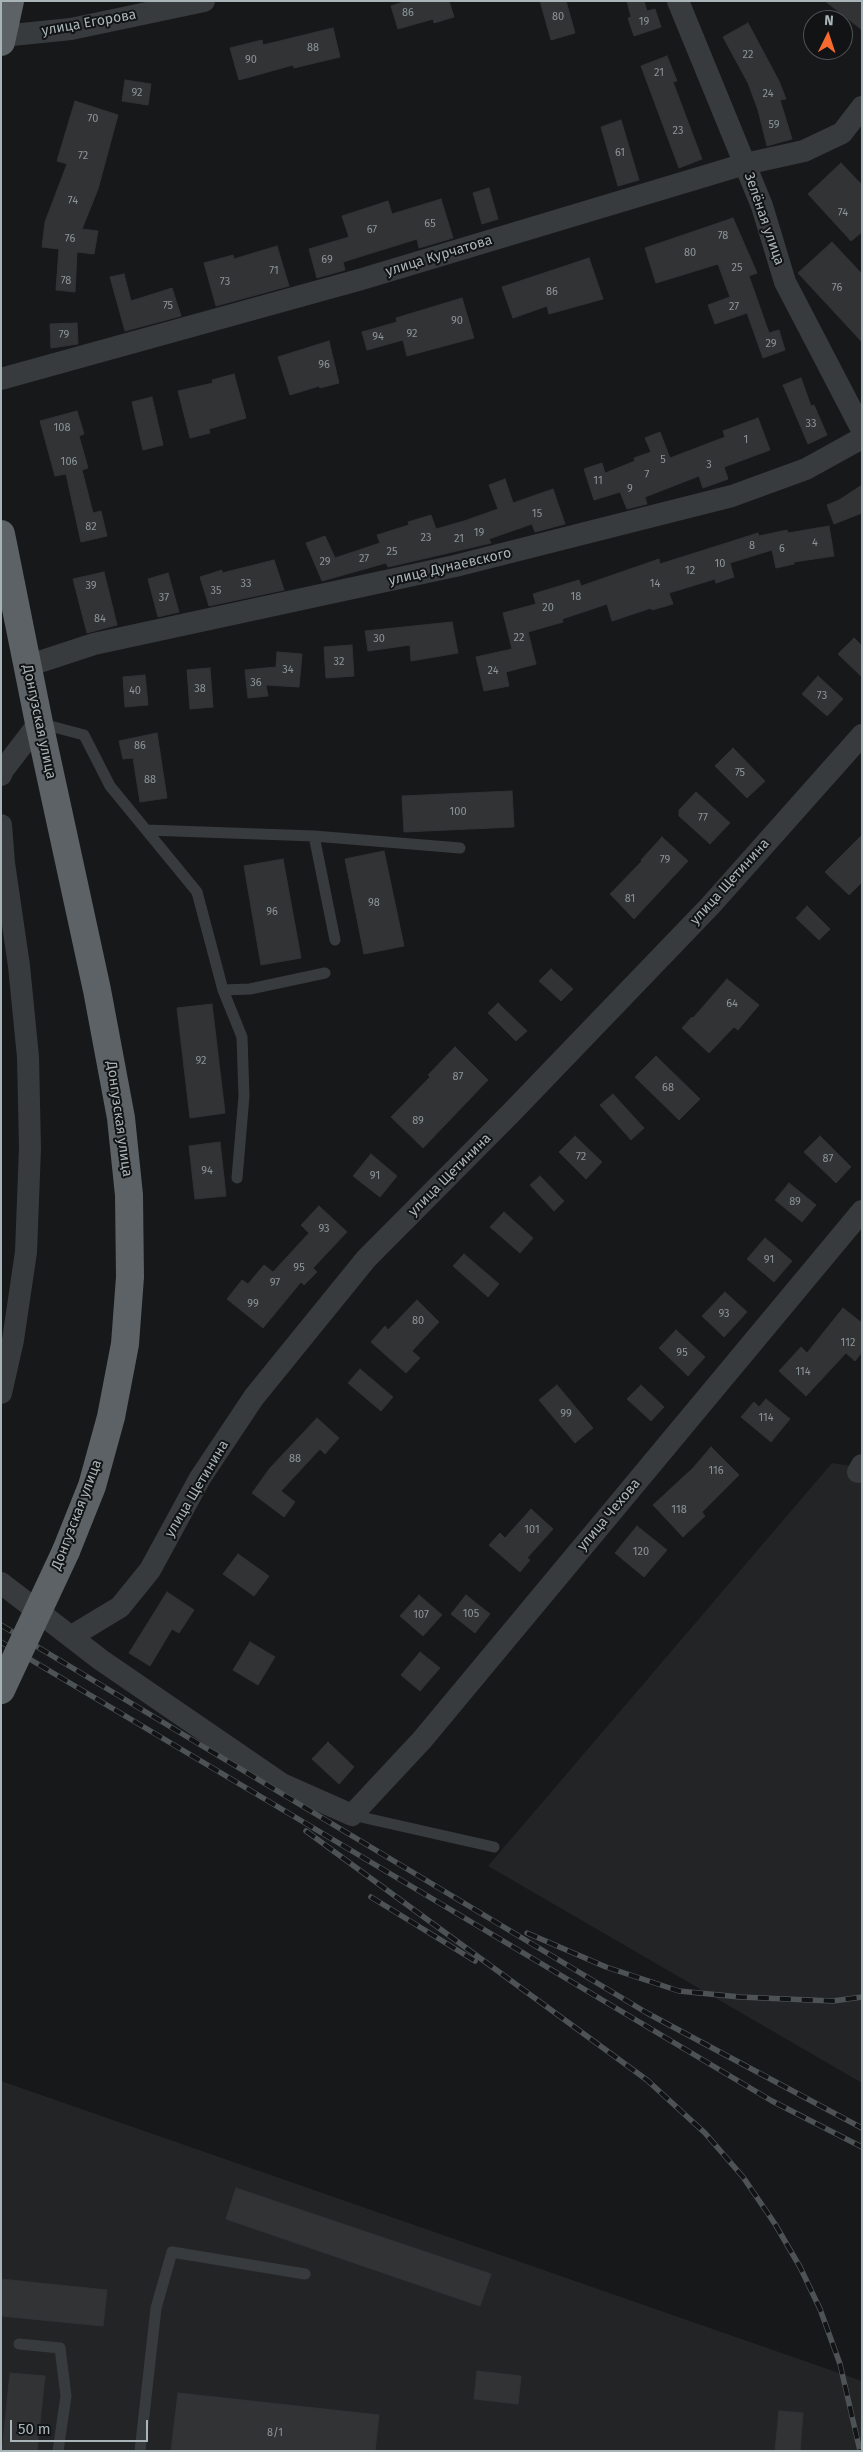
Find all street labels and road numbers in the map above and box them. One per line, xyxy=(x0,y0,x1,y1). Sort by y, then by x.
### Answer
street label: улица Егорова xyxy=(40,6,138,40)
street label: Зелёная улица xyxy=(740,170,788,268)
street label: улица Курчатова xyxy=(384,232,494,280)
street label: улица Дунаевского xyxy=(387,545,513,589)
street label: Донгузская улица xyxy=(19,663,59,781)
street label: улица Щетинина xyxy=(687,835,773,929)
street label: Донгузская улица xyxy=(103,1060,135,1178)
street label: улица Щетинина xyxy=(405,1130,495,1220)
street label: улица Щетинина xyxy=(161,1437,233,1541)
street label: Донгузская улица xyxy=(48,1458,106,1572)
street label: улица Чехова xyxy=(574,1476,644,1554)

